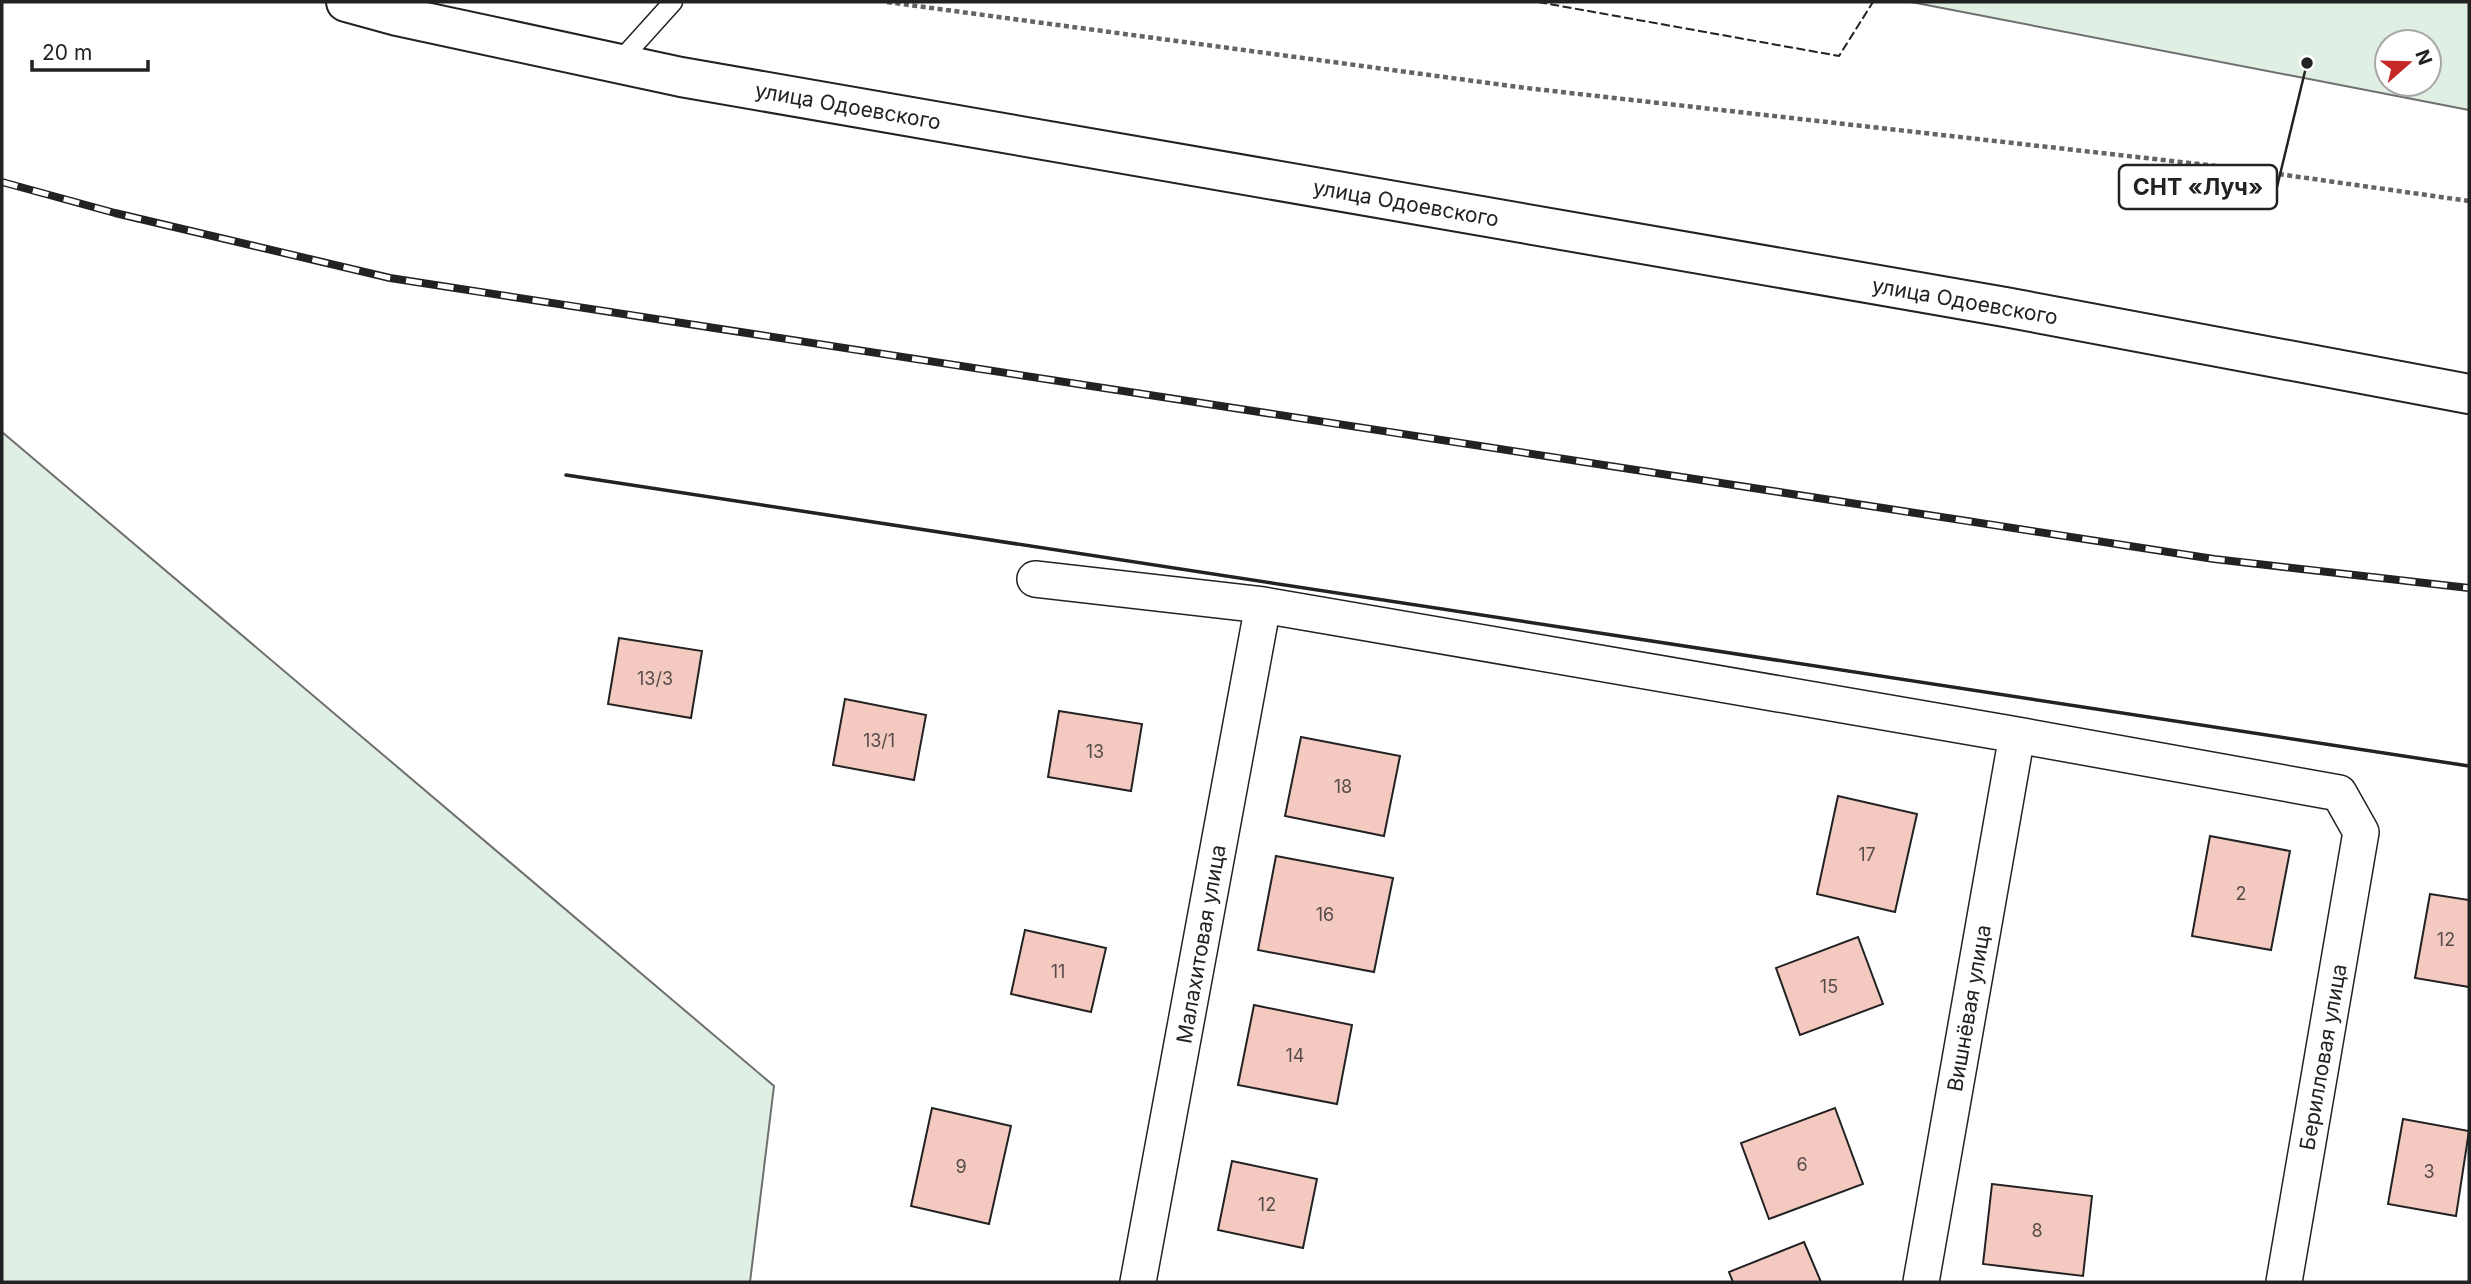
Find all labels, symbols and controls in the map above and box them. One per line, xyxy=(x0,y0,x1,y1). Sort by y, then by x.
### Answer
scale bar xyxy=(32,28,147,72)
north arrow xyxy=(2373,28,2443,98)
text: 20 m xyxy=(42,40,92,65)
text: N xyxy=(2410,47,2437,68)
street label: улица Одоевского xyxy=(753,77,943,135)
callout: СНТ «Луч» xyxy=(2119,165,2277,209)
text: СНТ «Луч» xyxy=(2133,173,2263,201)
street label: улица Одоевского xyxy=(1311,174,1501,232)
street label: улица Одоевского xyxy=(1870,272,2060,330)
house number: 13/3 xyxy=(637,668,673,689)
house number: 13/1 xyxy=(863,730,895,751)
house number: 13 xyxy=(1086,741,1104,762)
house number: 18 xyxy=(1334,776,1352,797)
street label: Малахитовая улица xyxy=(1171,843,1231,1045)
house number: 17 xyxy=(1858,844,1876,865)
house number: 2 xyxy=(2236,883,2246,904)
house number: 16 xyxy=(1316,904,1334,925)
street label: Вишнёвая улица xyxy=(1942,923,1996,1093)
house number: 12 xyxy=(2437,929,2455,950)
house number: 11 xyxy=(1051,961,1065,982)
street label: Берилловая улица xyxy=(2294,962,2352,1152)
house number: 15 xyxy=(1820,976,1838,997)
house number: 14 xyxy=(1286,1045,1304,1066)
house number: 6 xyxy=(1796,1154,1808,1175)
house number: 9 xyxy=(955,1156,967,1177)
house number: 3 xyxy=(2423,1161,2435,1182)
house number: 12 xyxy=(1258,1194,1276,1215)
house number: 8 xyxy=(2031,1220,2043,1241)

